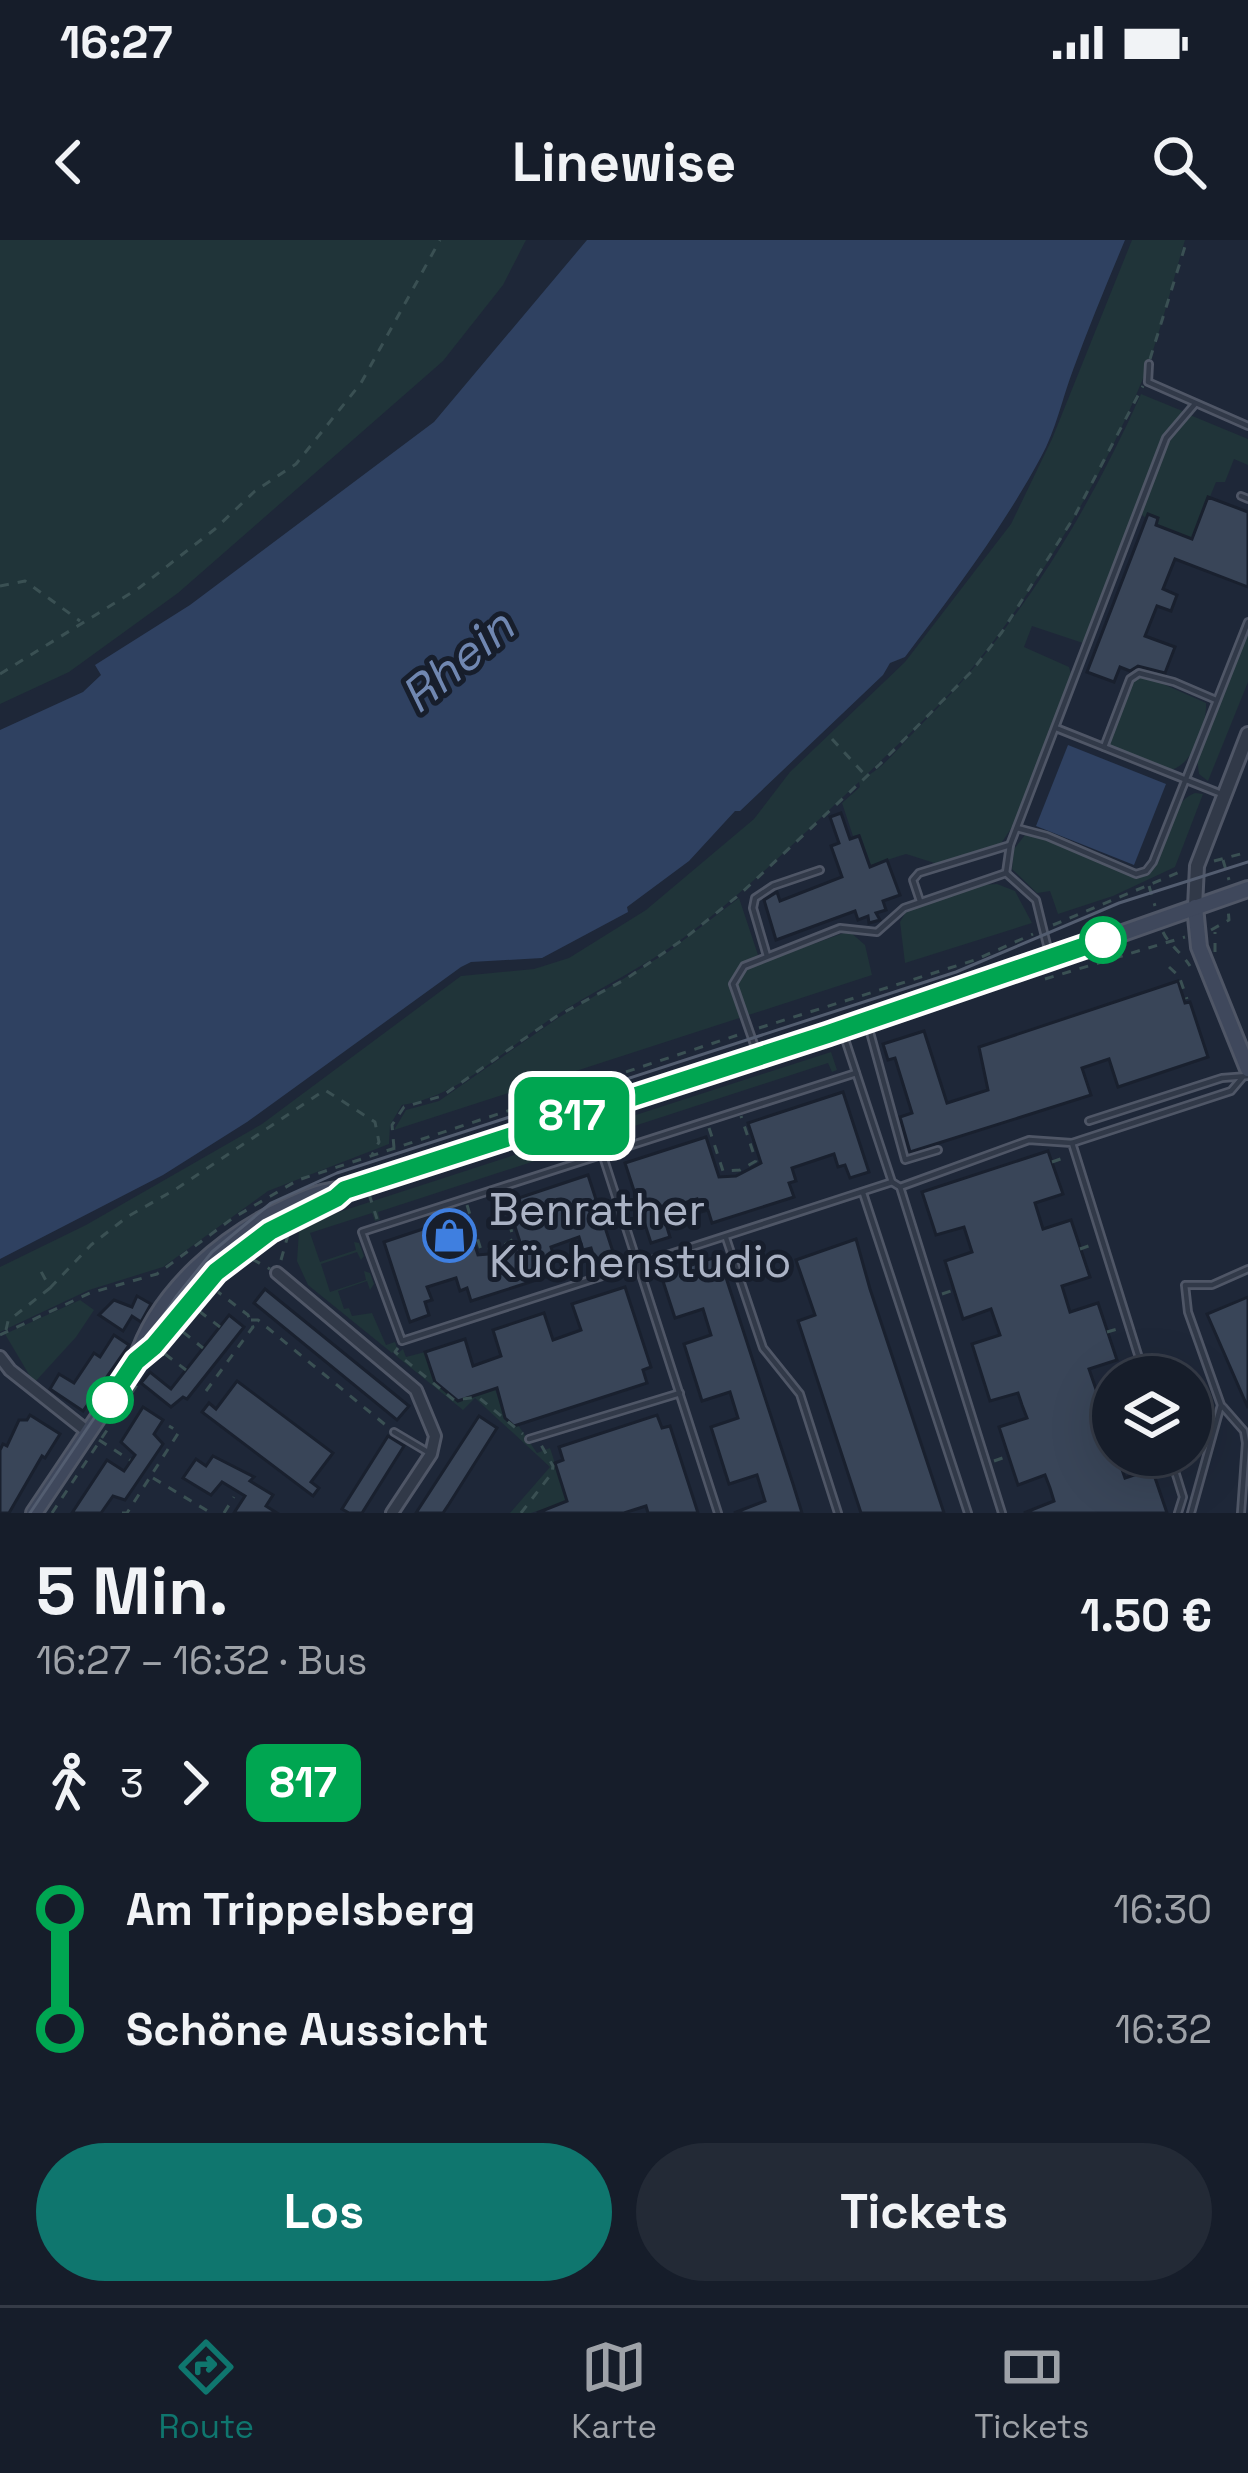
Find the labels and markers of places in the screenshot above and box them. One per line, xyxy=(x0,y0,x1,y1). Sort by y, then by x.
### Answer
unlabelled marker xyxy=(1081,918,1125,962)
place label: Benrather Küchenstudio xyxy=(489,1181,792,1290)
shop icon: Benrather Küchenstudio xyxy=(422,1207,478,1263)
unlabelled marker xyxy=(88,1378,132,1422)

